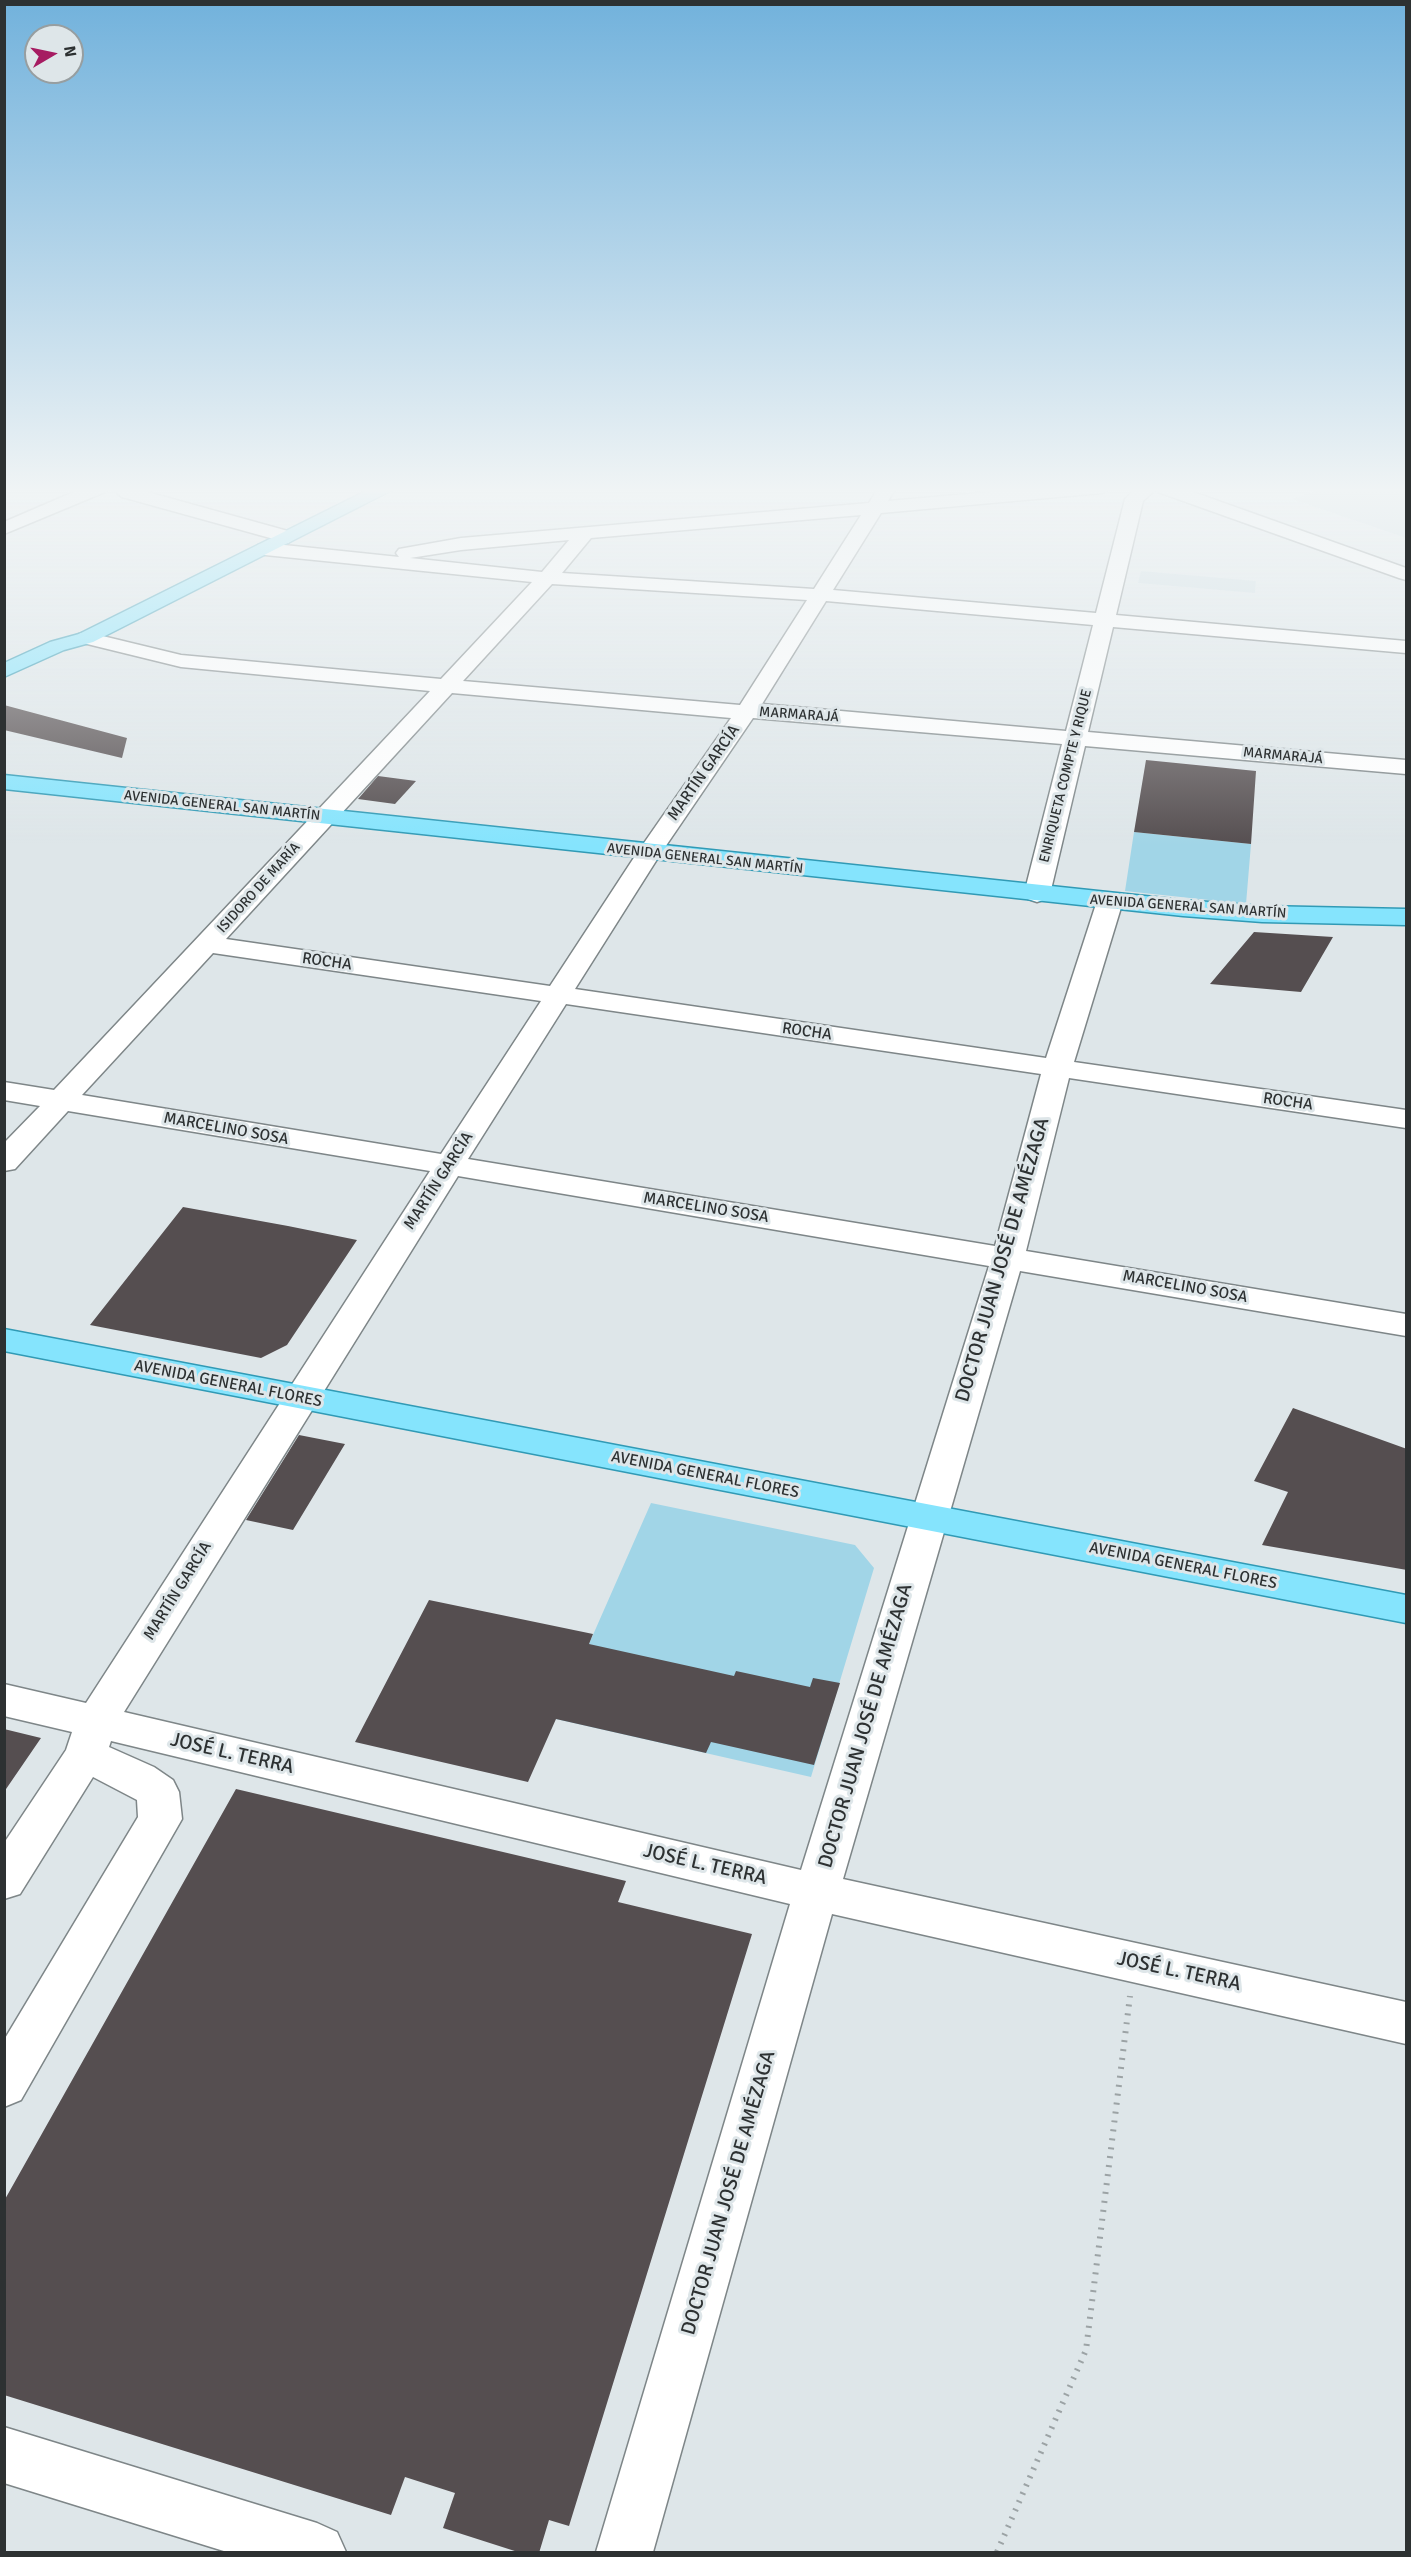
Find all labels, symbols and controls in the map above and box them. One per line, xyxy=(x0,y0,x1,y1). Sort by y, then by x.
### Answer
north arrow xyxy=(24,24,84,84)
text: N xyxy=(59,44,81,59)
street label: ENRIQUETA COMPTE Y RIQUE xyxy=(1036,688,1096,864)
street label: MARMARAJÁ xyxy=(759,704,839,726)
street label: MARTÍN GARCÍA xyxy=(664,721,744,825)
street label: MARMARAJÁ xyxy=(1242,744,1324,768)
street label: AVENIDA GENERAL SAN MARTÍN xyxy=(123,787,321,825)
street label: ISIDORO DE MARÍA xyxy=(214,839,304,937)
street label: AVENIDA GENERAL SAN MARTÍN xyxy=(606,840,804,878)
street label: AVENIDA GENERAL SAN MARTÍN xyxy=(1089,892,1287,922)
street label: ROCHA xyxy=(301,949,353,975)
street label: ROCHA xyxy=(781,1019,833,1045)
street label: ROCHA xyxy=(1262,1089,1314,1115)
street label: MARCELINO SOSA xyxy=(162,1109,290,1149)
street label: DOCTOR JUAN JOSÉ DE AMÉZAGA xyxy=(951,1115,1055,1405)
street label: MARTÍN GARCÍA xyxy=(400,1129,478,1233)
street label: MARCELINO SOSA xyxy=(642,1189,770,1227)
street label: MARCELINO SOSA xyxy=(1121,1267,1249,1307)
street label: AVENIDA GENERAL FLORES xyxy=(132,1356,324,1412)
street label: AVENIDA GENERAL FLORES xyxy=(609,1447,801,1503)
street label: MARTÍN GARCÍA xyxy=(140,1538,216,1644)
street label: AVENIDA GENERAL FLORES xyxy=(1087,1538,1279,1594)
street label: DOCTOR JUAN JOSÉ DE AMÉZAGA xyxy=(814,1581,918,1871)
street label: JOSÉ L. TERRA xyxy=(168,1728,296,1780)
street label: JOSÉ L. TERRA xyxy=(641,1839,769,1891)
street label: JOSÉ L. TERRA xyxy=(1115,1947,1243,1997)
street label: DOCTOR JUAN JOSÉ DE AMÉZAGA xyxy=(677,2048,781,2338)

